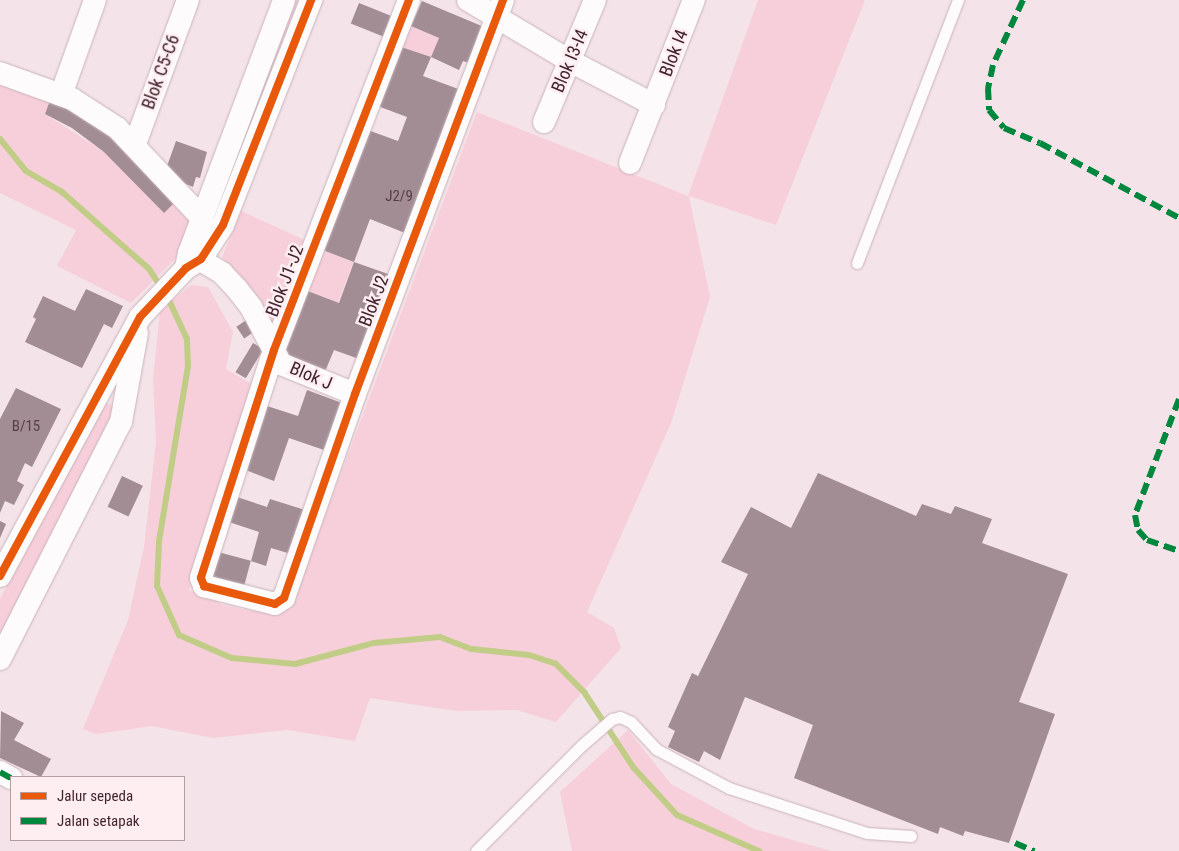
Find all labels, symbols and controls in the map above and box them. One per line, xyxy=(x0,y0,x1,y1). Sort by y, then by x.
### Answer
street label: Blok I3-I4 xyxy=(547,26,593,96)
street label: Blok I4 xyxy=(655,26,693,80)
street label: Blok C5-C6 xyxy=(138,32,184,112)
house number: J2/9 xyxy=(385,188,413,206)
street label: Blok J1-J2 xyxy=(262,242,308,320)
street label: Blok J2 xyxy=(354,272,394,330)
street label: Blok J xyxy=(287,357,335,395)
house number: B/15 xyxy=(12,418,40,436)
legend xyxy=(10,776,185,841)
text: Jalur sepeda xyxy=(57,787,133,805)
text: Jalan setapak xyxy=(57,812,140,830)

